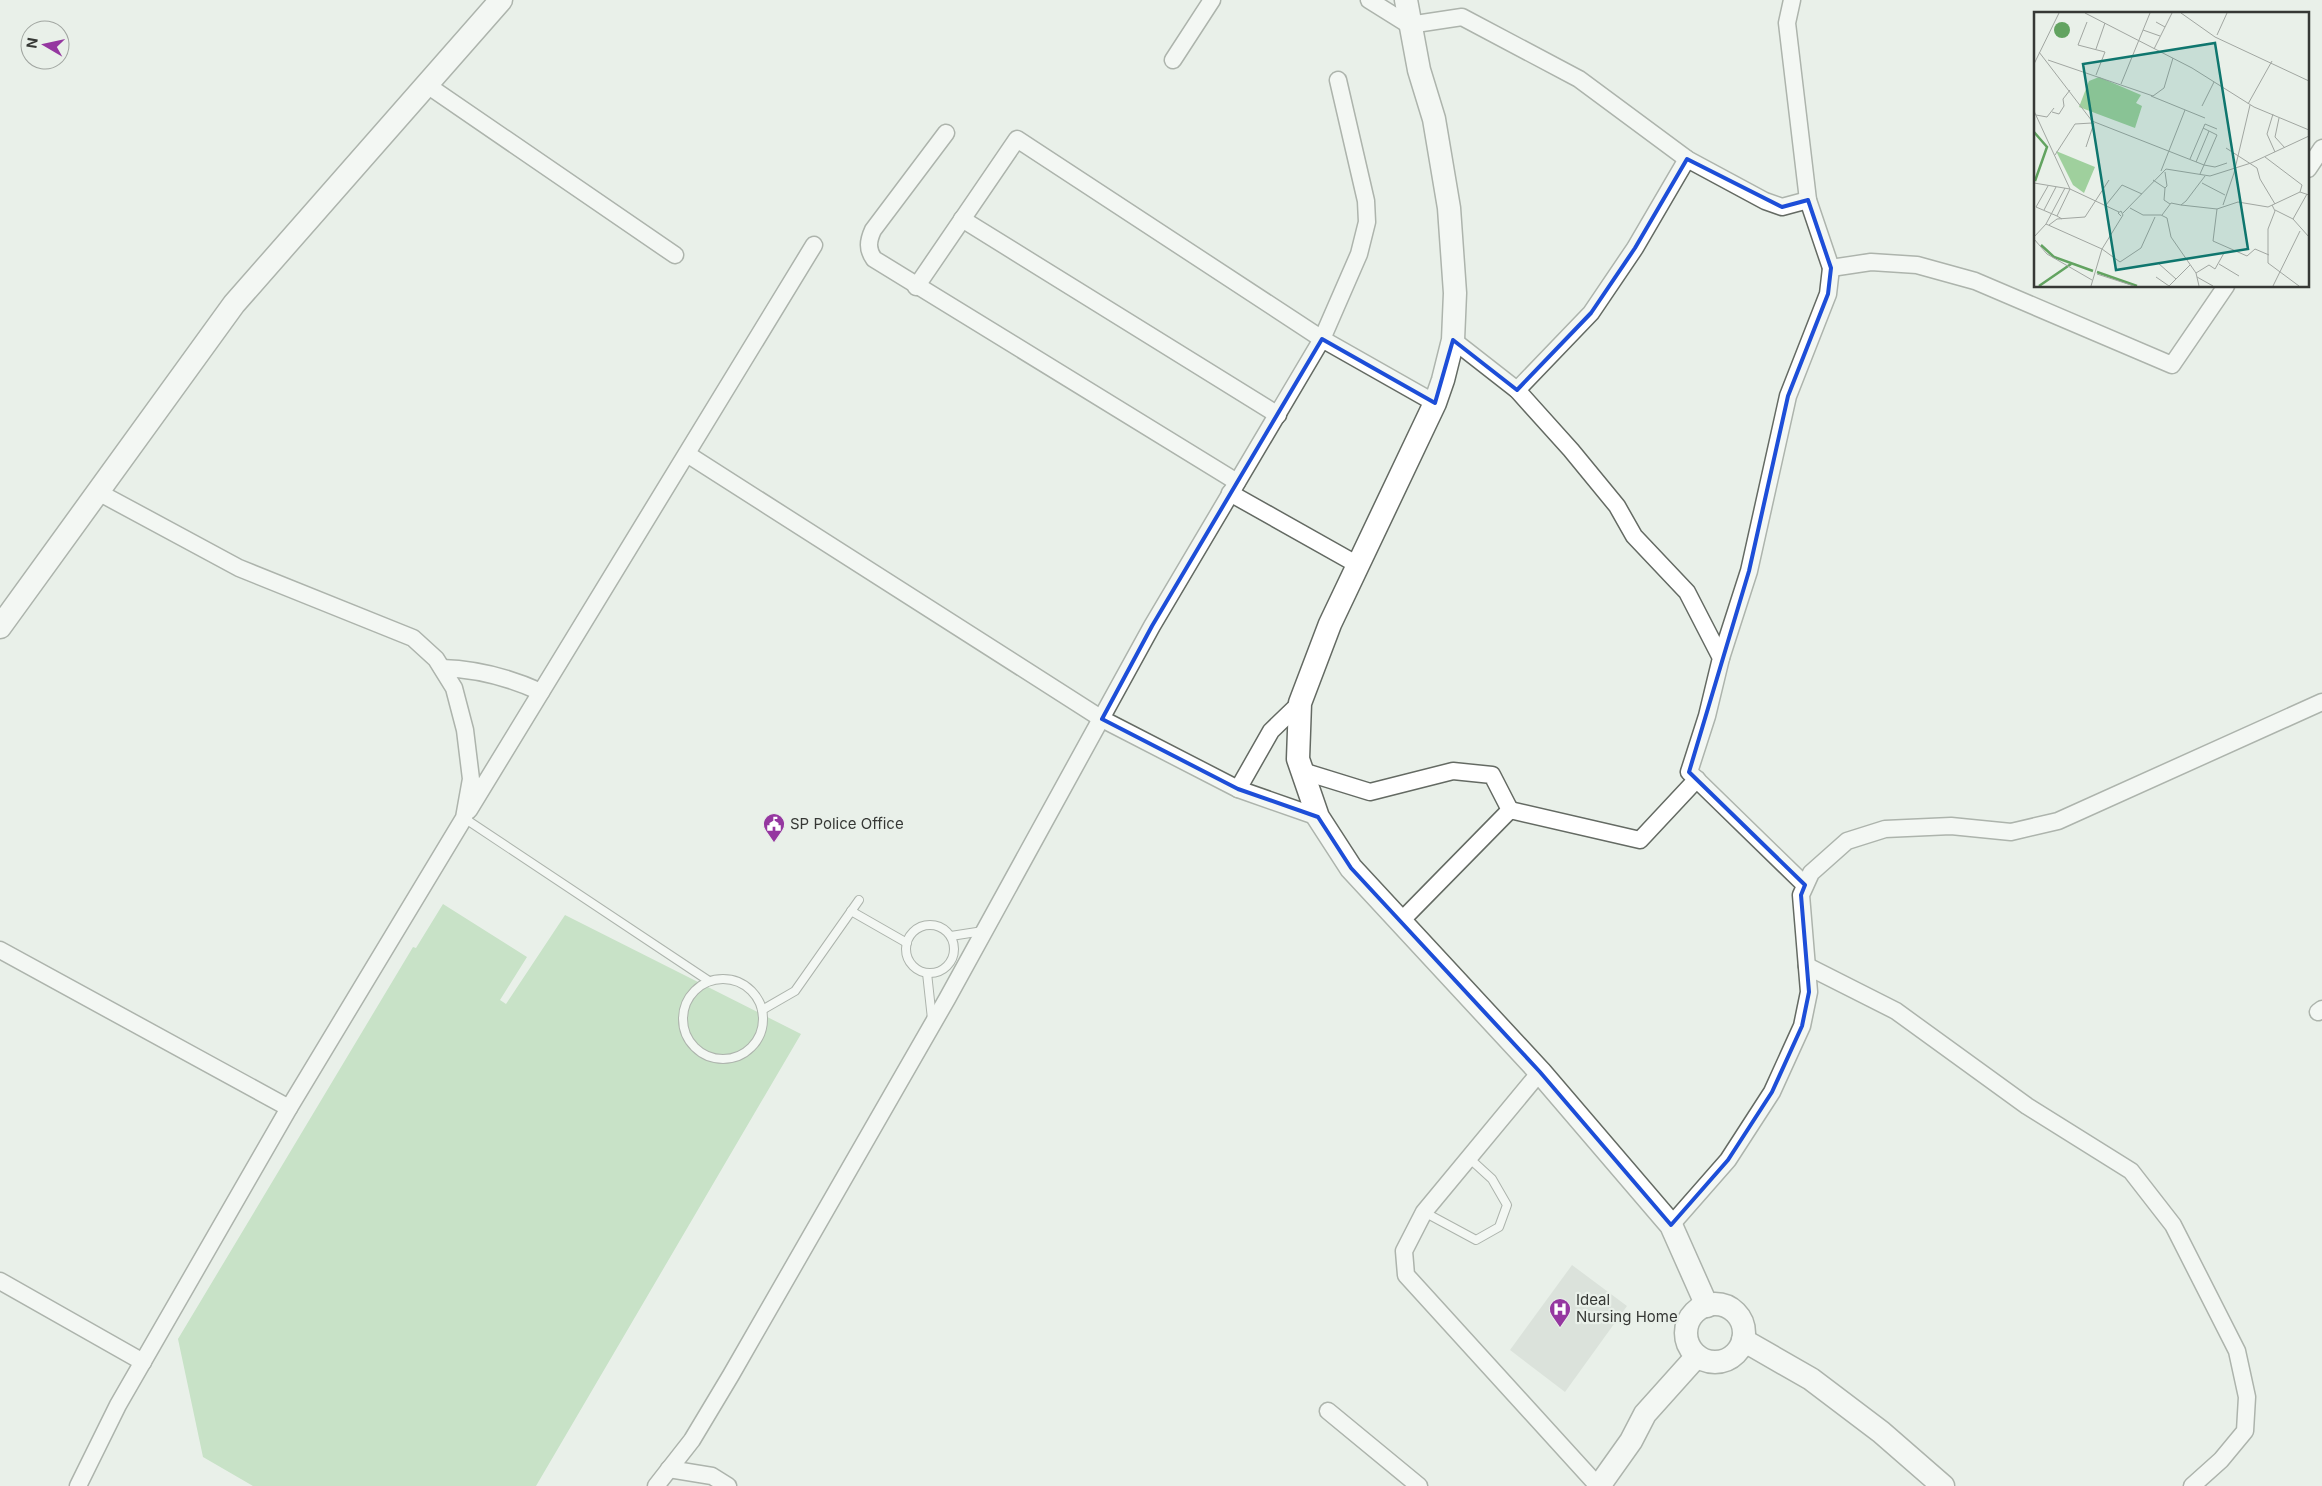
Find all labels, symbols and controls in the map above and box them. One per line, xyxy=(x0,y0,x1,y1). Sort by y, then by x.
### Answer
inset map xyxy=(2034,12,2310,288)
north arrow xyxy=(20,20,70,70)
text: N xyxy=(22,36,41,49)
public building icon: SP Police Office xyxy=(762,812,786,843)
place label: SP Police Office xyxy=(790,814,904,833)
place label: Ideal Nursing Home xyxy=(1576,1290,1678,1326)
hospital icon: Ideal Nursing Home xyxy=(1548,1297,1572,1328)

